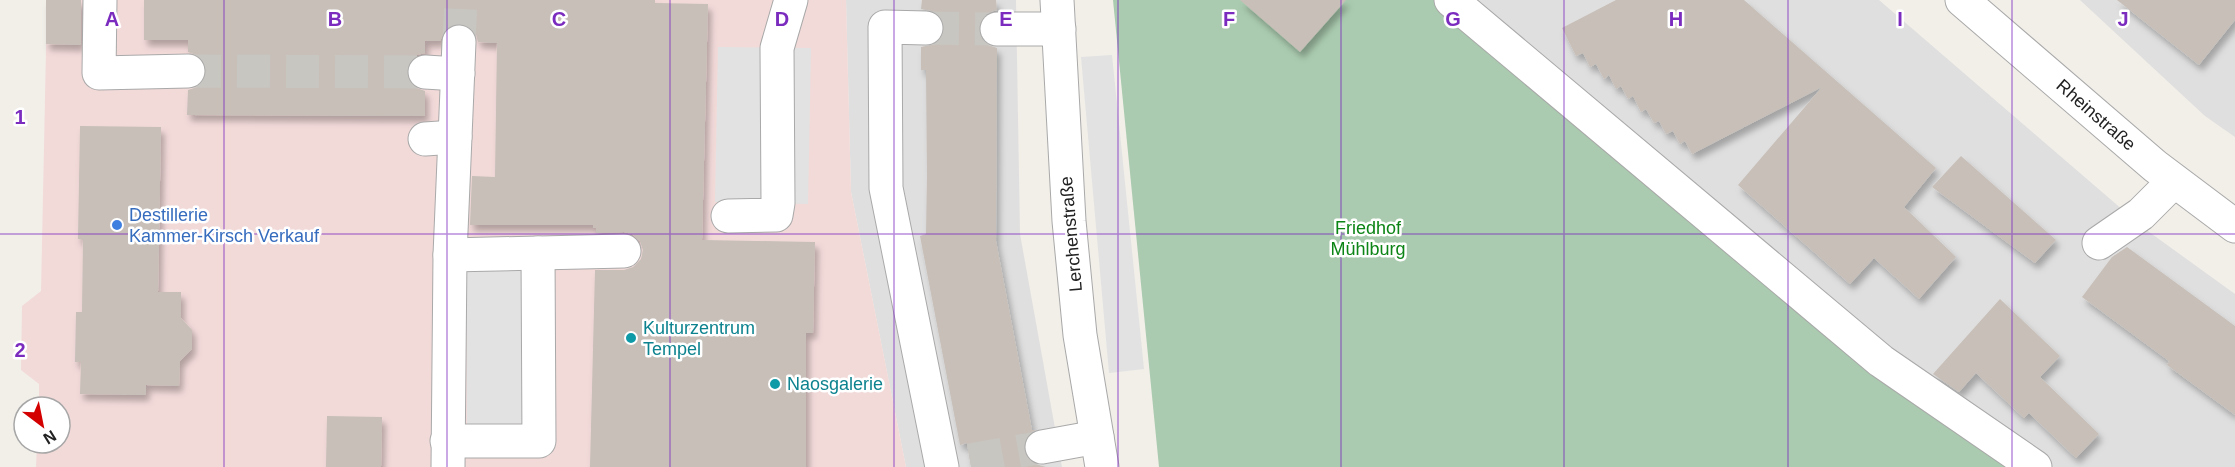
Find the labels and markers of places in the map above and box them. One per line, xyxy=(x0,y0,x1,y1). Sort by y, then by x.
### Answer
place label: Destillerie Kammer-Kirsch Verkauf xyxy=(129,205,320,246)
marker: Destillerie Kammer-Kirsch Verkauf xyxy=(110,218,124,232)
place label: Kulturzentrum Tempel xyxy=(643,318,755,359)
marker: Kulturzentrum Tempel xyxy=(624,331,638,345)
place label: Naosgalerie xyxy=(787,374,883,394)
marker: Naosgalerie xyxy=(768,377,782,391)

